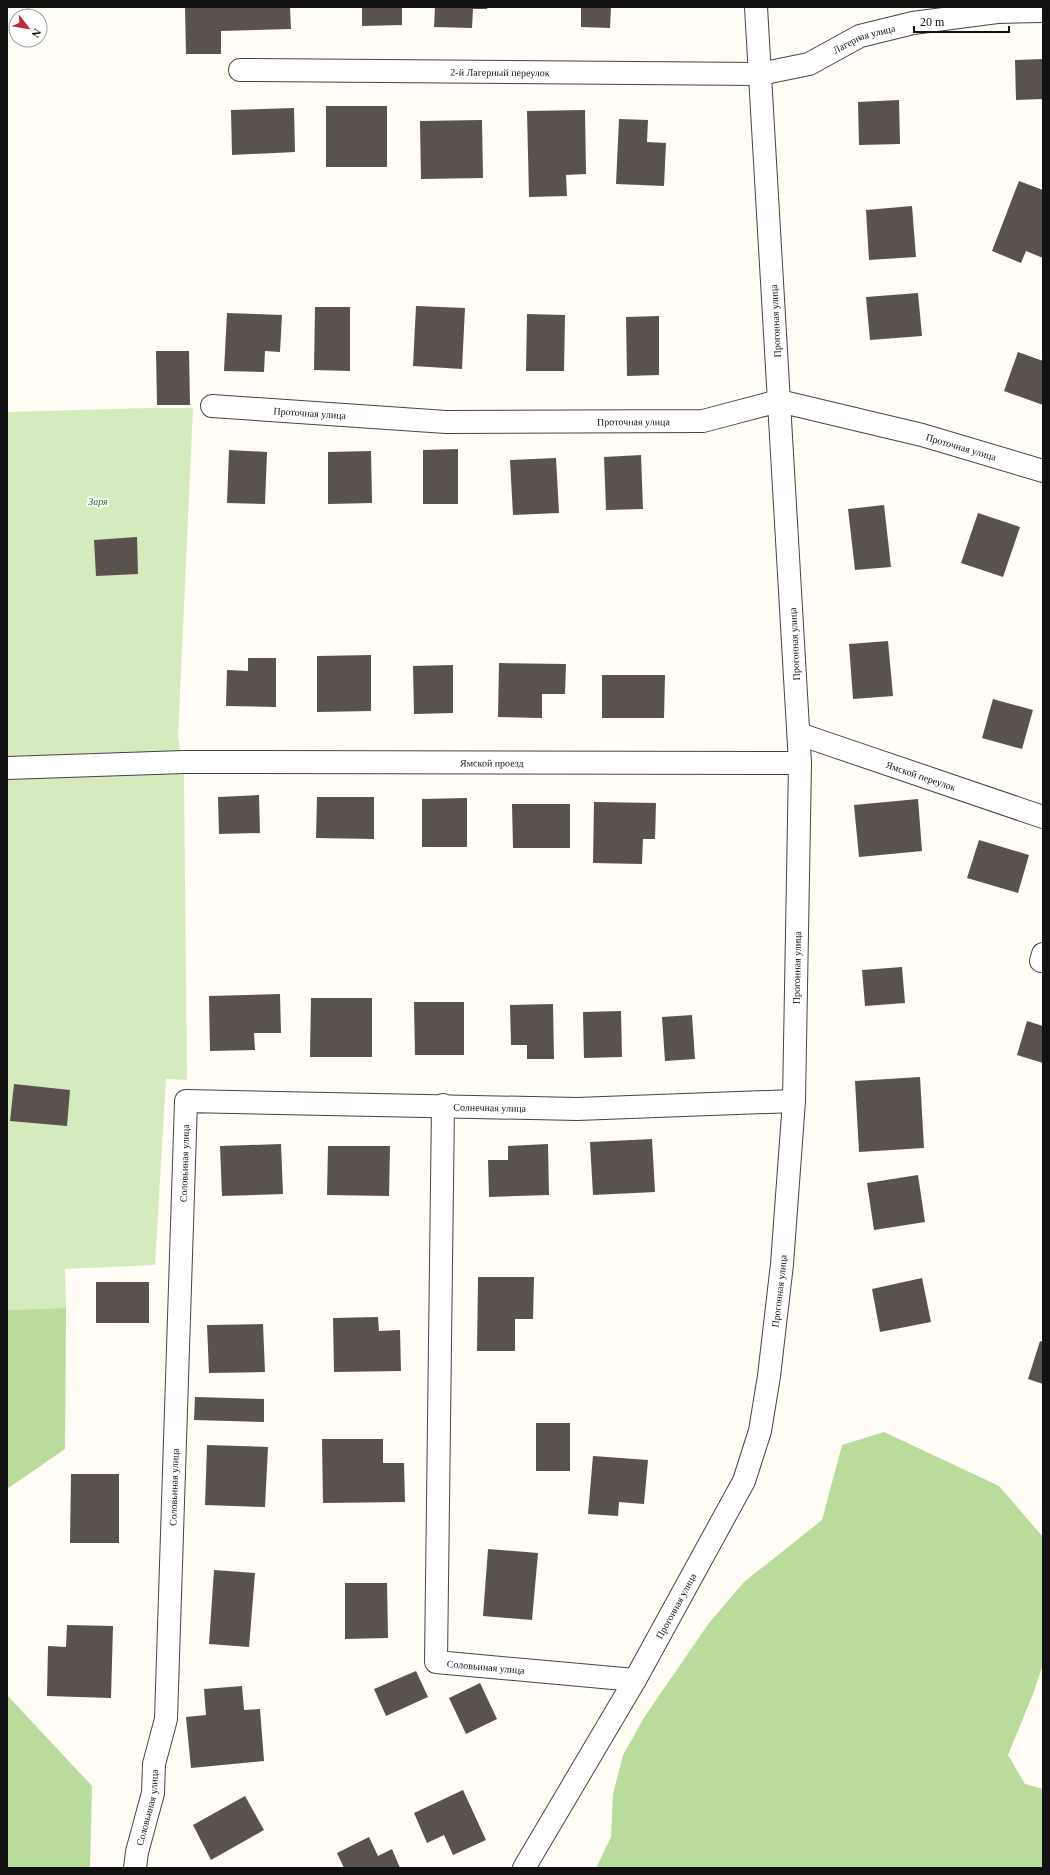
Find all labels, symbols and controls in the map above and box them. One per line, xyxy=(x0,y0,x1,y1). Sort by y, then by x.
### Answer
north arrow xyxy=(8,8,48,48)
scale bar xyxy=(914,8,1009,34)
text: 20 m xyxy=(920,15,945,29)
street label: Лагерная улица xyxy=(831,22,897,56)
text: N xyxy=(29,27,44,40)
street label: 2-й Лагерный переулок xyxy=(450,67,550,78)
street label: Прогонная улица xyxy=(768,284,783,358)
street label: Проточная улица xyxy=(273,405,347,421)
street label: Проточная улица xyxy=(597,416,670,427)
street label: Проточная улица xyxy=(925,431,998,463)
park label: Заря xyxy=(88,496,108,507)
street label: Прогонная улица xyxy=(787,607,802,681)
street label: Ямской проезд xyxy=(460,757,524,769)
street label: Ямской переулок xyxy=(885,759,957,793)
street label: Прогонная улица xyxy=(791,930,803,1004)
street label: Солнечная улица xyxy=(453,1101,527,1114)
street label: Соловьиная улица xyxy=(178,1124,191,1202)
street label: Прогонная улица xyxy=(770,1254,789,1328)
street label: Соловьиная улица xyxy=(167,1447,181,1526)
street label: Прогонная улица xyxy=(654,1571,699,1641)
street label: Соловьиная улица xyxy=(446,1658,526,1676)
street label: Соловьиная улица xyxy=(134,1769,160,1847)

